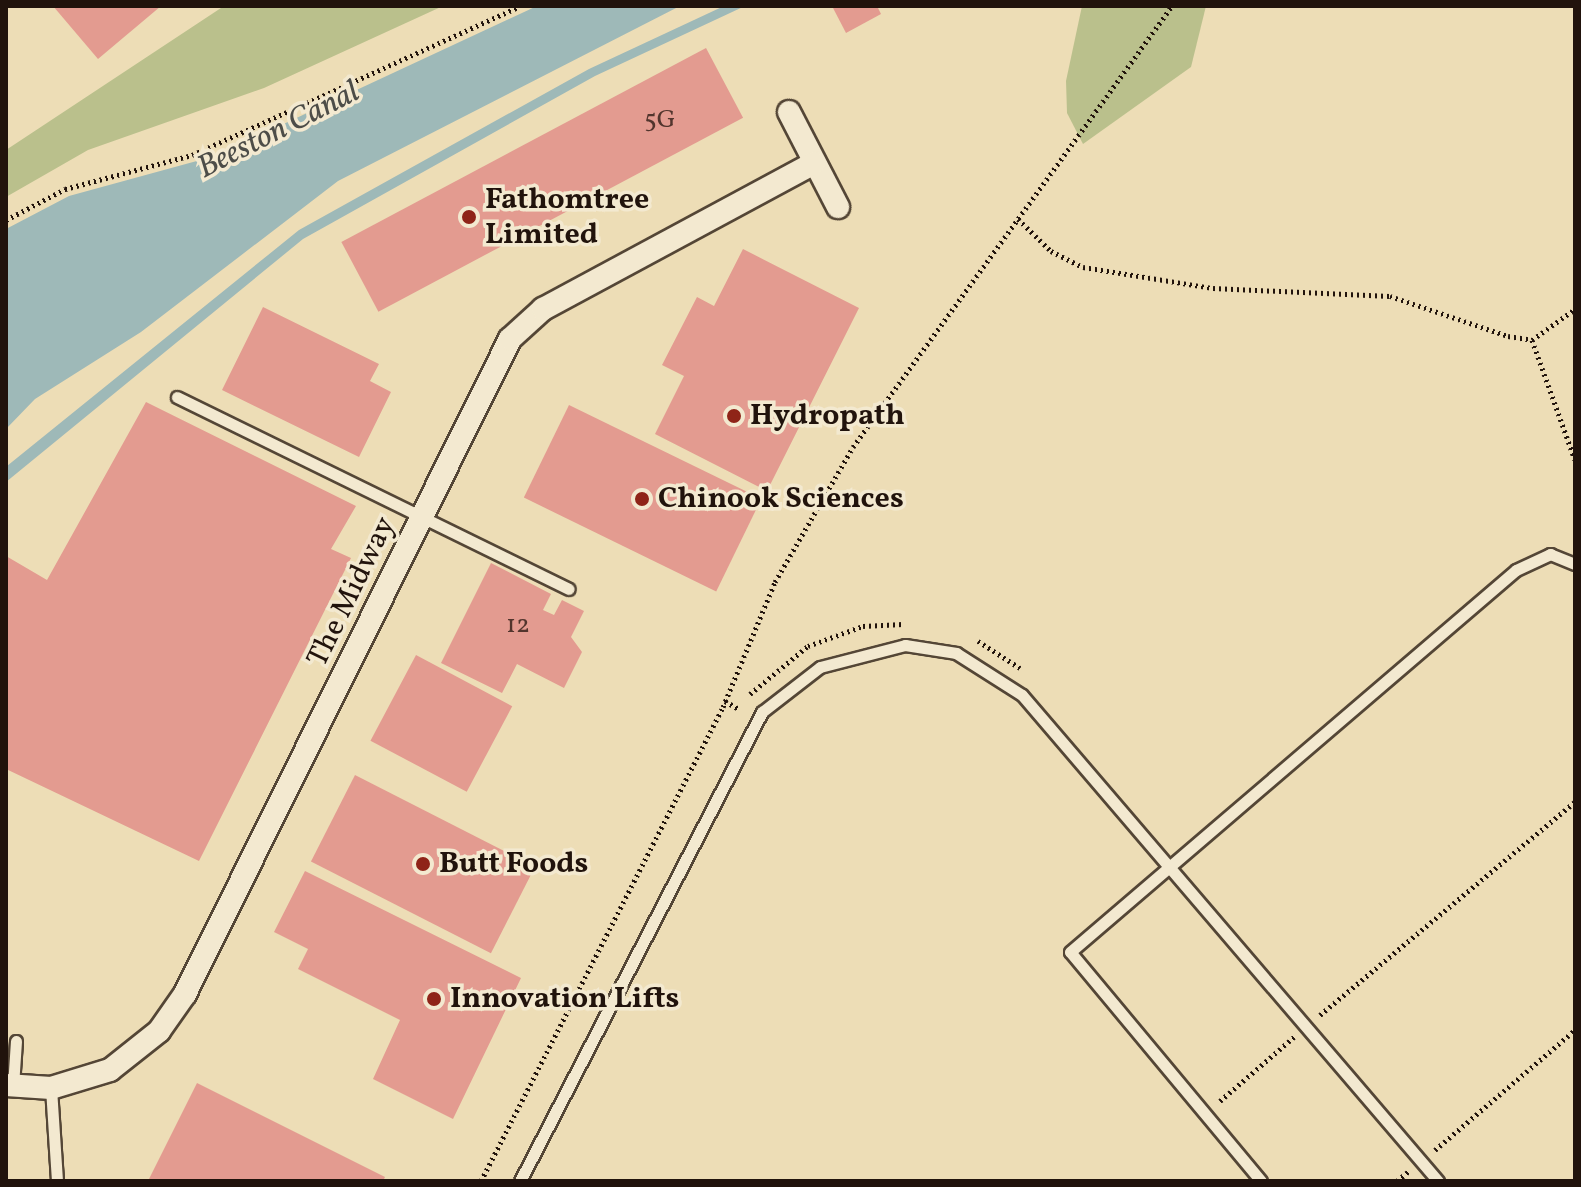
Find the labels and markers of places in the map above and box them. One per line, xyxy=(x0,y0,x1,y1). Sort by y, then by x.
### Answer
place label: Fathomtree Limited xyxy=(485,182,649,252)
marker: Fathomtree Limited xyxy=(460,208,478,226)
place label: Hydropath xyxy=(750,398,905,434)
marker: Hydropath xyxy=(725,407,743,425)
place label: Chinook Sciences xyxy=(658,481,904,517)
marker: Chinook Sciences xyxy=(633,490,651,508)
place label: Butt Foods xyxy=(439,846,588,882)
marker: Butt Foods xyxy=(414,855,432,873)
place label: Innovation Lifts xyxy=(450,981,679,1017)
marker: Innovation Lifts xyxy=(425,990,443,1008)

